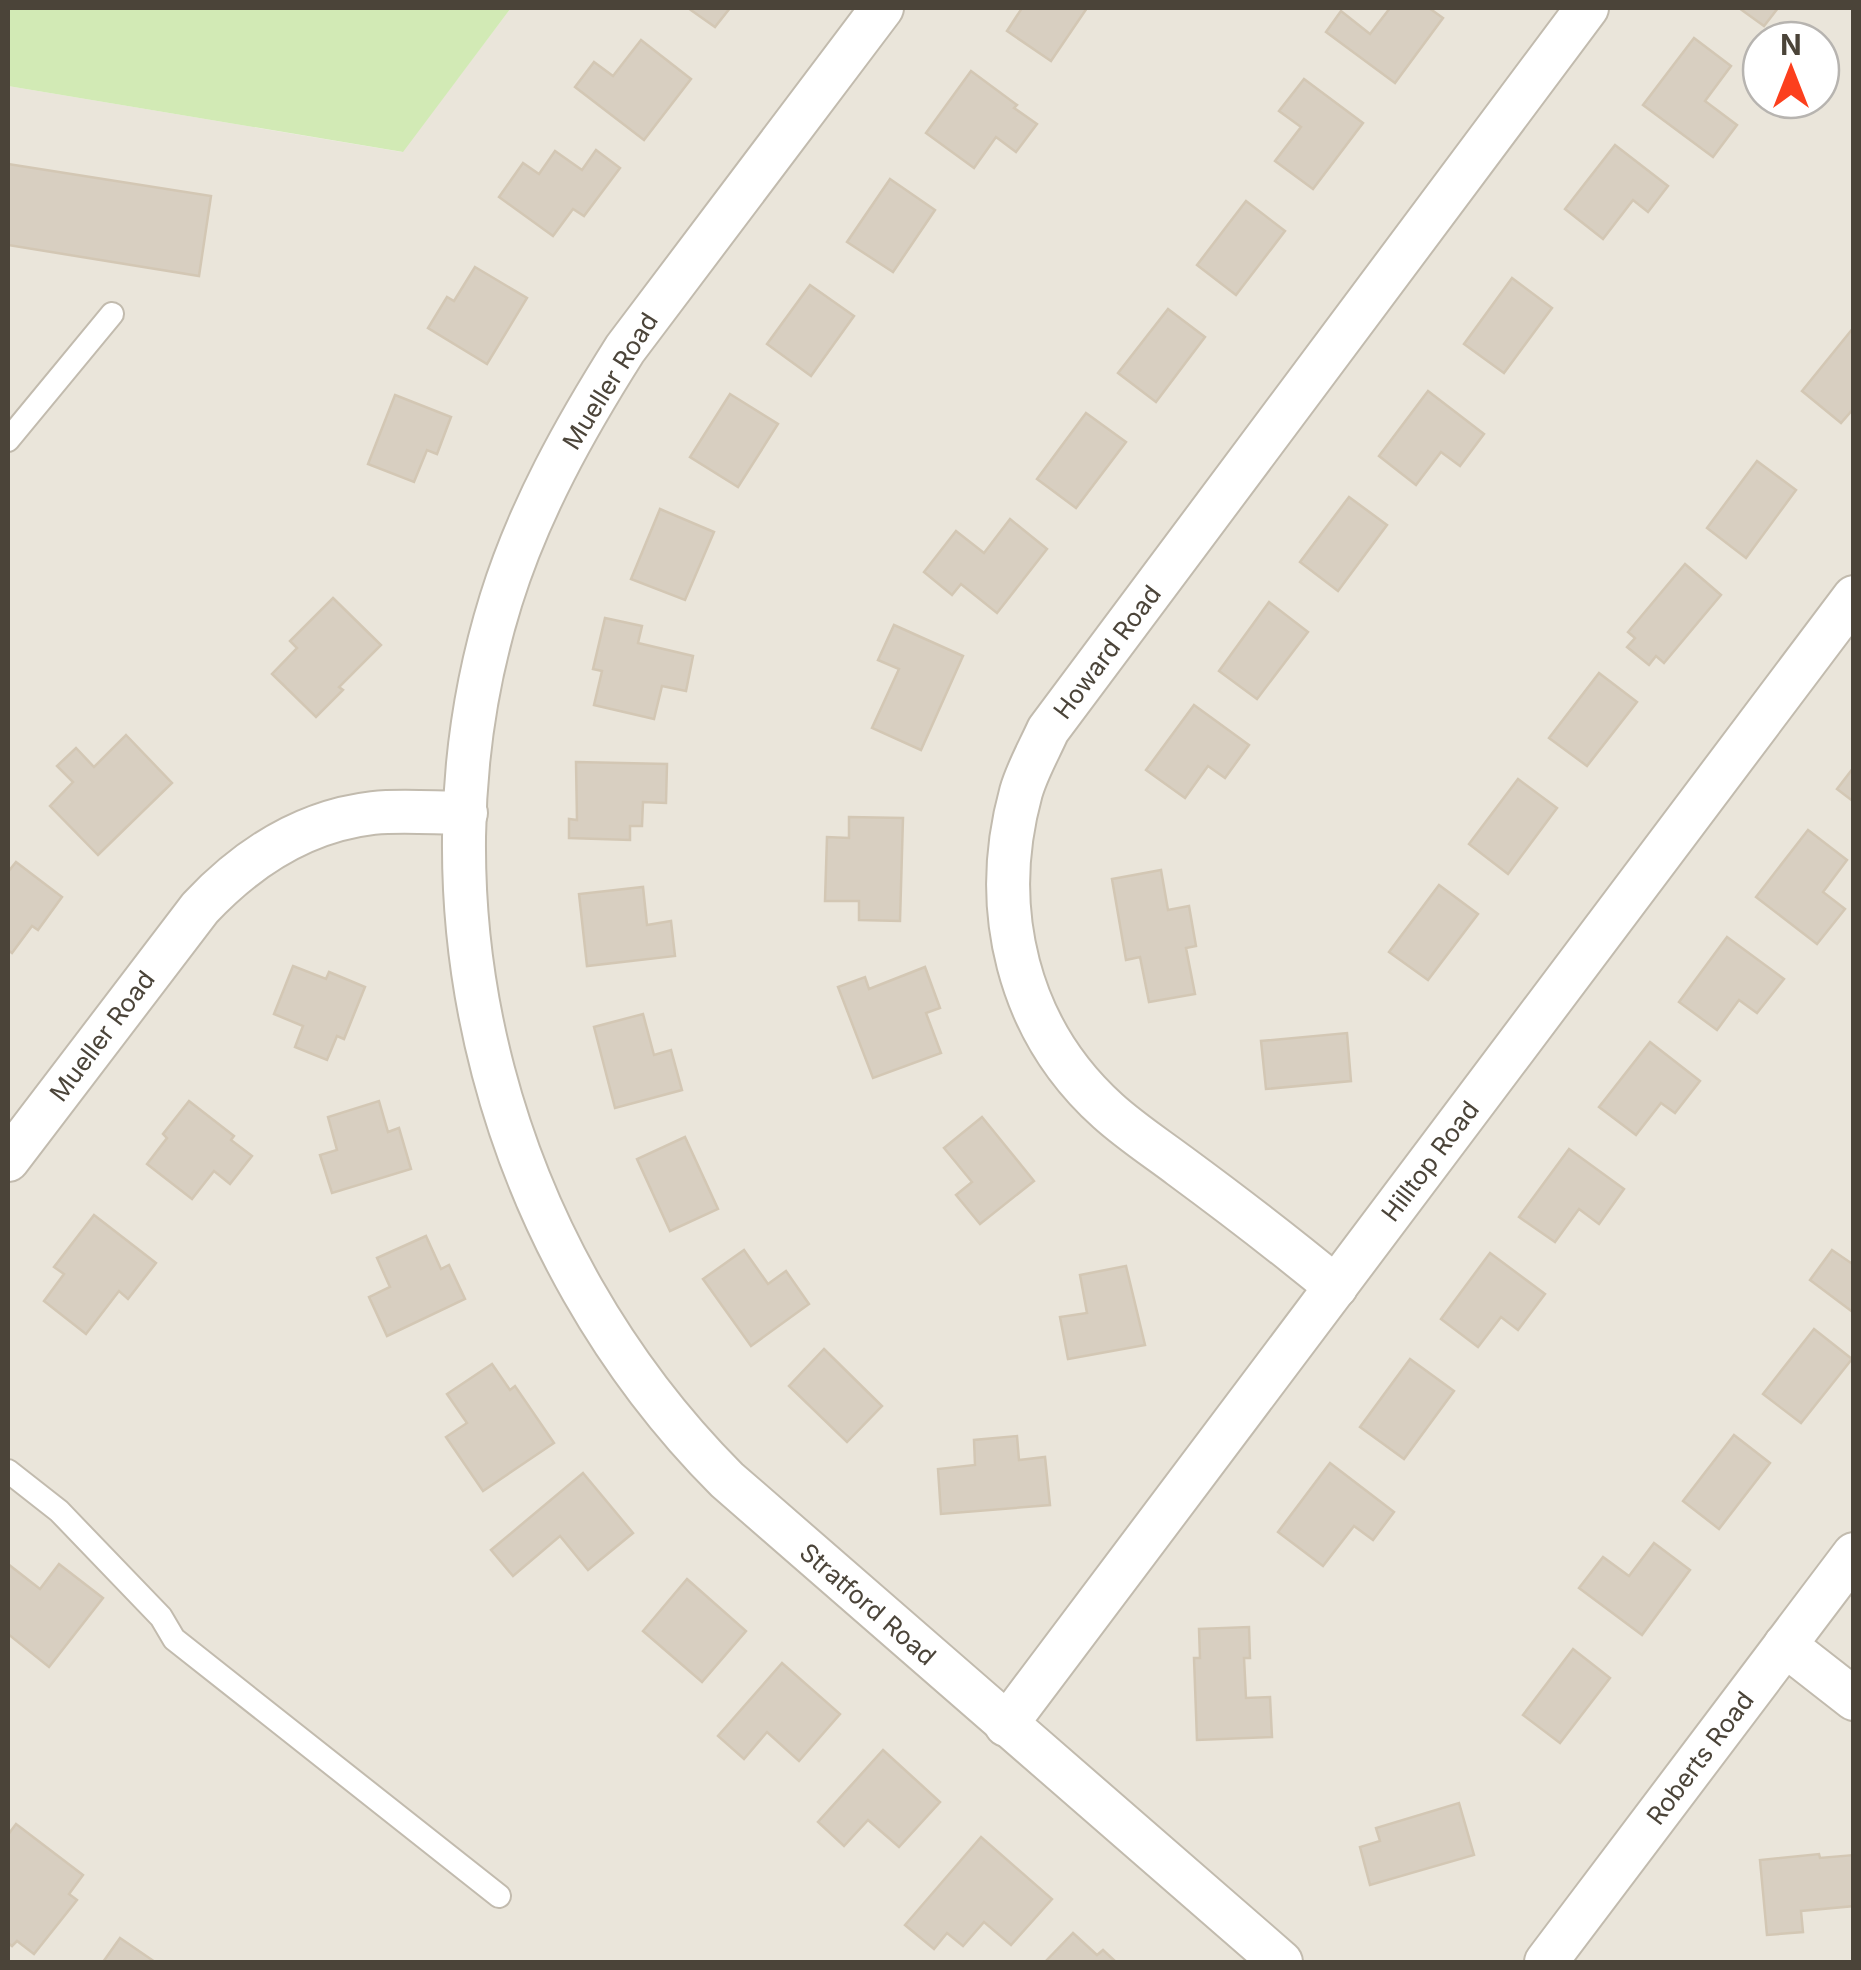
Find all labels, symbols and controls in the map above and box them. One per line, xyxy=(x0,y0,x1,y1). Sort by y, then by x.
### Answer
north arrow xyxy=(1741,20,1841,120)
text: N xyxy=(1780,28,1802,62)
street label: Mueller Road xyxy=(556,307,664,455)
street label: Howard Road xyxy=(1047,579,1167,725)
street label: Mueller Road xyxy=(43,965,161,1107)
street label: Hilltop Road xyxy=(1375,1095,1485,1227)
street label: Stratford Road xyxy=(794,1537,942,1671)
street label: Roberts Road xyxy=(1640,1686,1760,1830)

